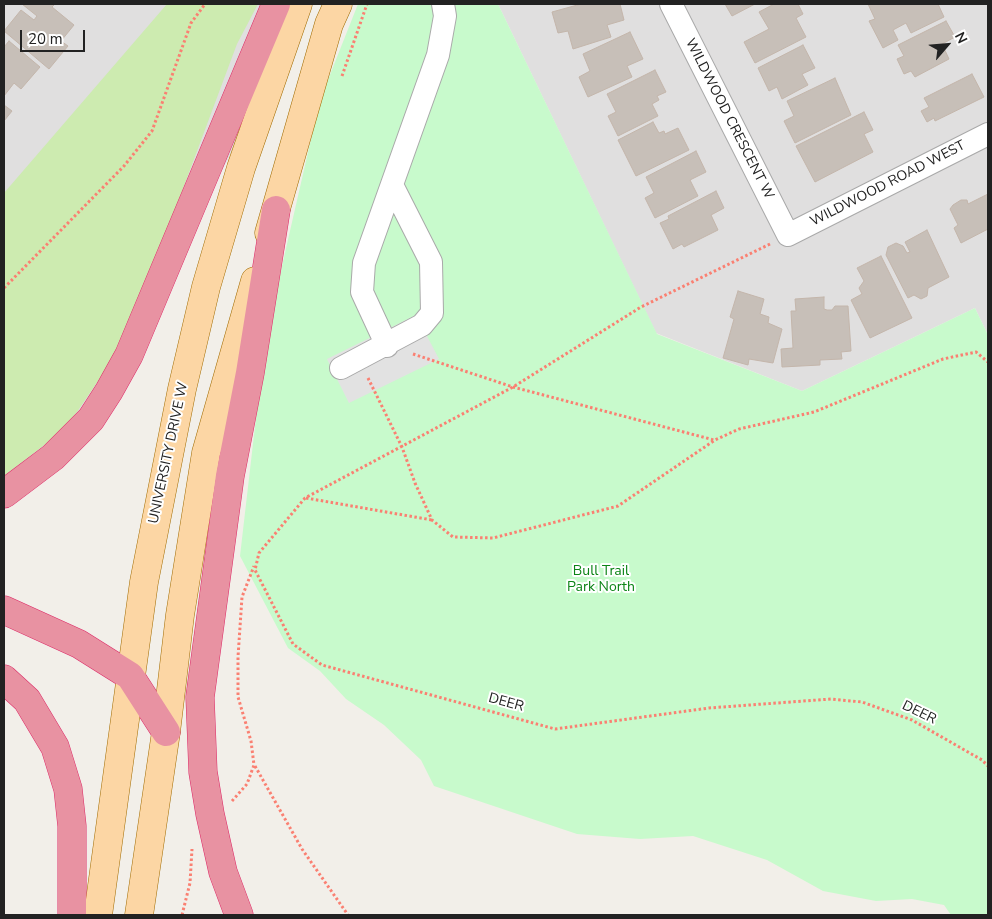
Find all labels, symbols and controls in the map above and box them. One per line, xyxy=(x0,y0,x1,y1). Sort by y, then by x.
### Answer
scale bar xyxy=(22,20,88,52)
north arrow xyxy=(922,20,972,70)
text: 20 m xyxy=(28,29,63,49)
text: N xyxy=(950,29,972,47)
street label: WILDWOOD CRESCENT W xyxy=(681,36,777,202)
street label: WILDWOOD ROAD WEST xyxy=(808,138,968,230)
street label: UNIVERSITY DRIVE W xyxy=(146,381,192,525)
park label: Bull Trail Park North xyxy=(567,564,635,596)
street label: DEER xyxy=(486,690,526,716)
street label: DEER xyxy=(899,698,939,728)

